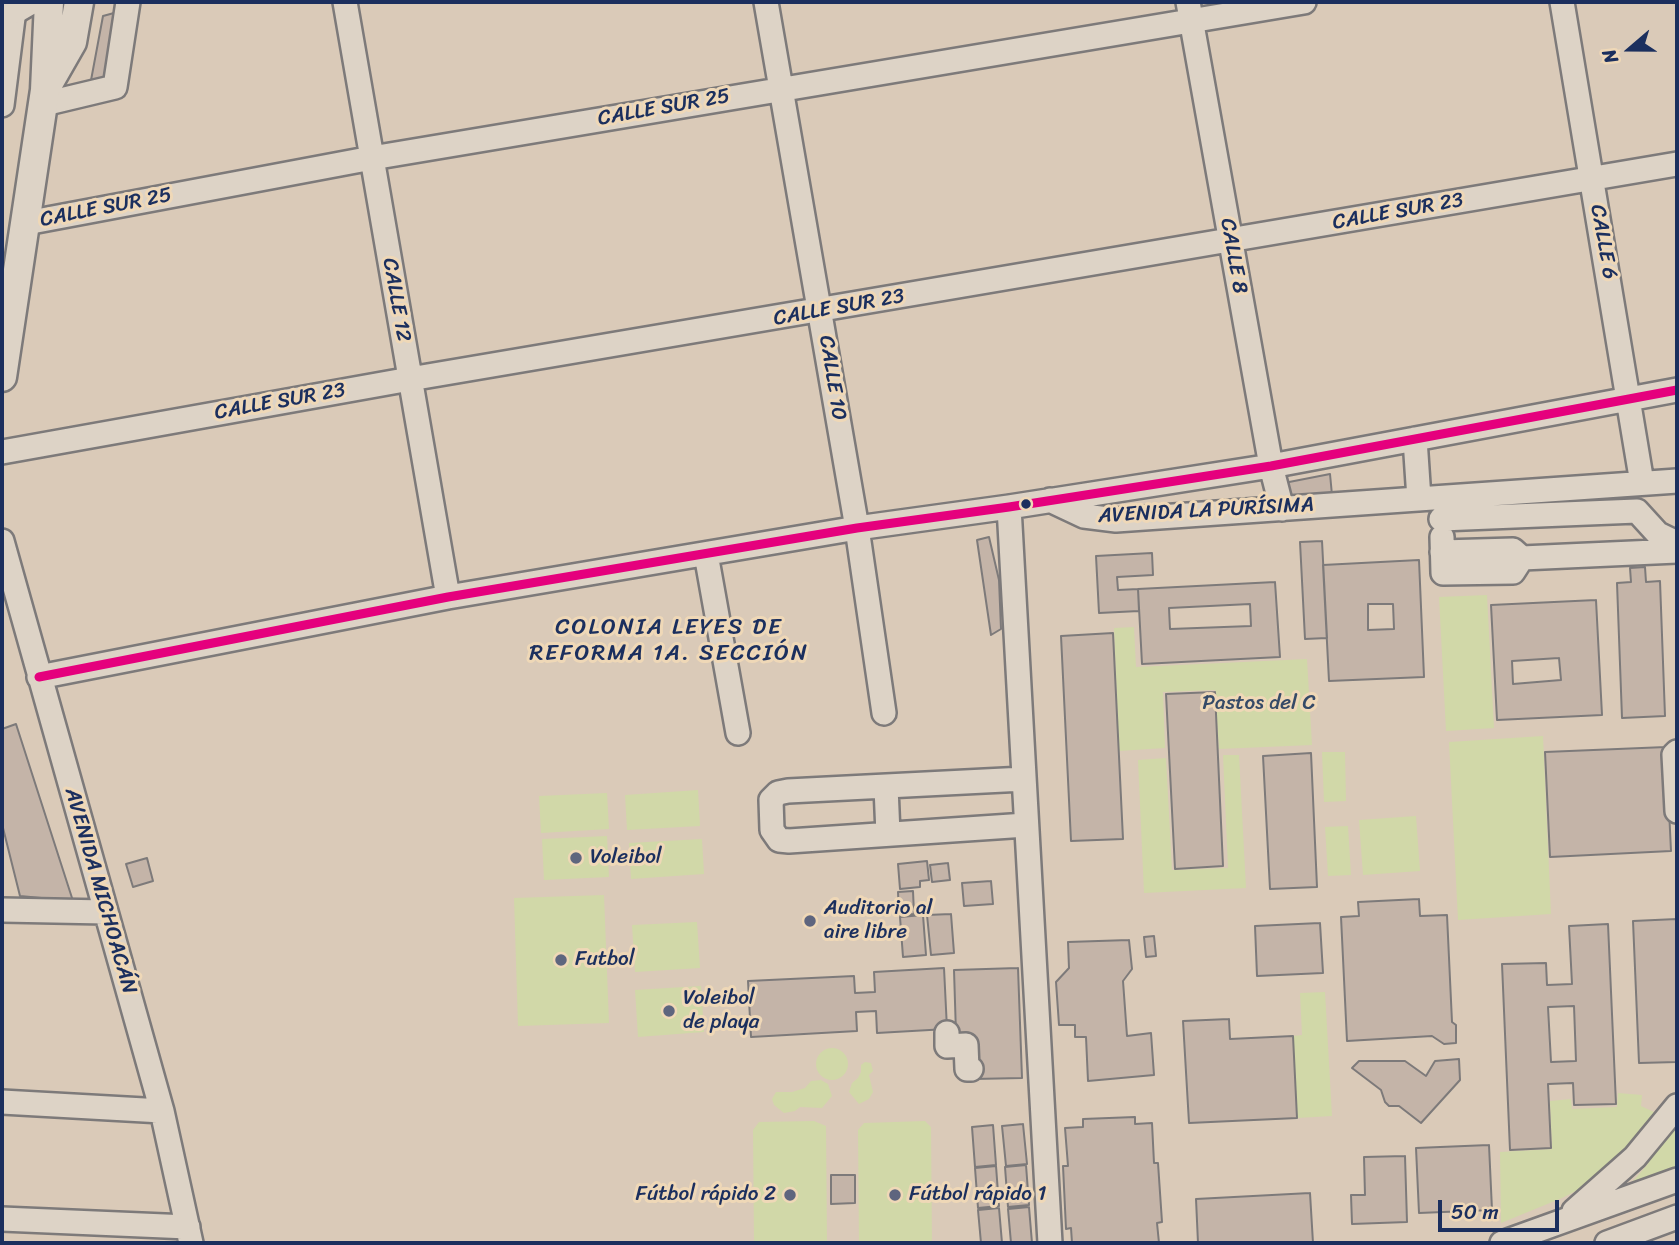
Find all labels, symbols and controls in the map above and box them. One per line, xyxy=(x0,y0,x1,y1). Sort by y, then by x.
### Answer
north arrow xyxy=(1595,14,1665,84)
text: N xyxy=(1592,45,1628,68)
street label: CALLE SUR 25 xyxy=(596,84,732,132)
street label: CALLE SUR 25 xyxy=(38,183,174,233)
street label: CALLE SUR 23 xyxy=(1331,188,1465,236)
street label: CALLE 6 xyxy=(1584,203,1622,281)
street label: CALLE 8 xyxy=(1214,216,1252,296)
street label: CALLE 12 xyxy=(376,256,416,344)
street label: CALLE SUR 23 xyxy=(772,284,906,332)
street label: CALLE 10 xyxy=(813,334,851,422)
street label: CALLE SUR 23 xyxy=(213,378,347,426)
street label: AVENIDA LA PURÍSIMA xyxy=(1097,493,1315,529)
unlabelled marker xyxy=(1019,497,1033,511)
district label: COLONIA LEYES DE REFORMA 1A. SECCIÓN xyxy=(533,614,805,668)
park label: Pastos del C xyxy=(1202,691,1316,717)
street label: AVENIDA MICHOACÁN xyxy=(58,785,142,997)
place label: Voleibol xyxy=(590,845,662,871)
marker: Voleibol xyxy=(568,850,584,866)
place label: Auditorio al aire libre xyxy=(824,896,933,946)
marker: Auditorio al aire libre xyxy=(802,913,818,929)
place label: Futbol xyxy=(575,947,635,973)
marker: Futbol xyxy=(553,952,569,968)
place label: Voleibol de playa xyxy=(683,986,759,1036)
marker: Voleibol de playa xyxy=(661,1003,677,1019)
place label: Fútbol rápido 2 xyxy=(635,1182,776,1208)
place label: Fútbol rápido 1 xyxy=(909,1182,1046,1208)
scale bar xyxy=(1441,1186,1562,1230)
marker: Fútbol rápido 2 xyxy=(782,1187,798,1203)
marker: Fútbol rápido 1 xyxy=(887,1187,903,1203)
text: 50 m xyxy=(1451,1193,1499,1231)

